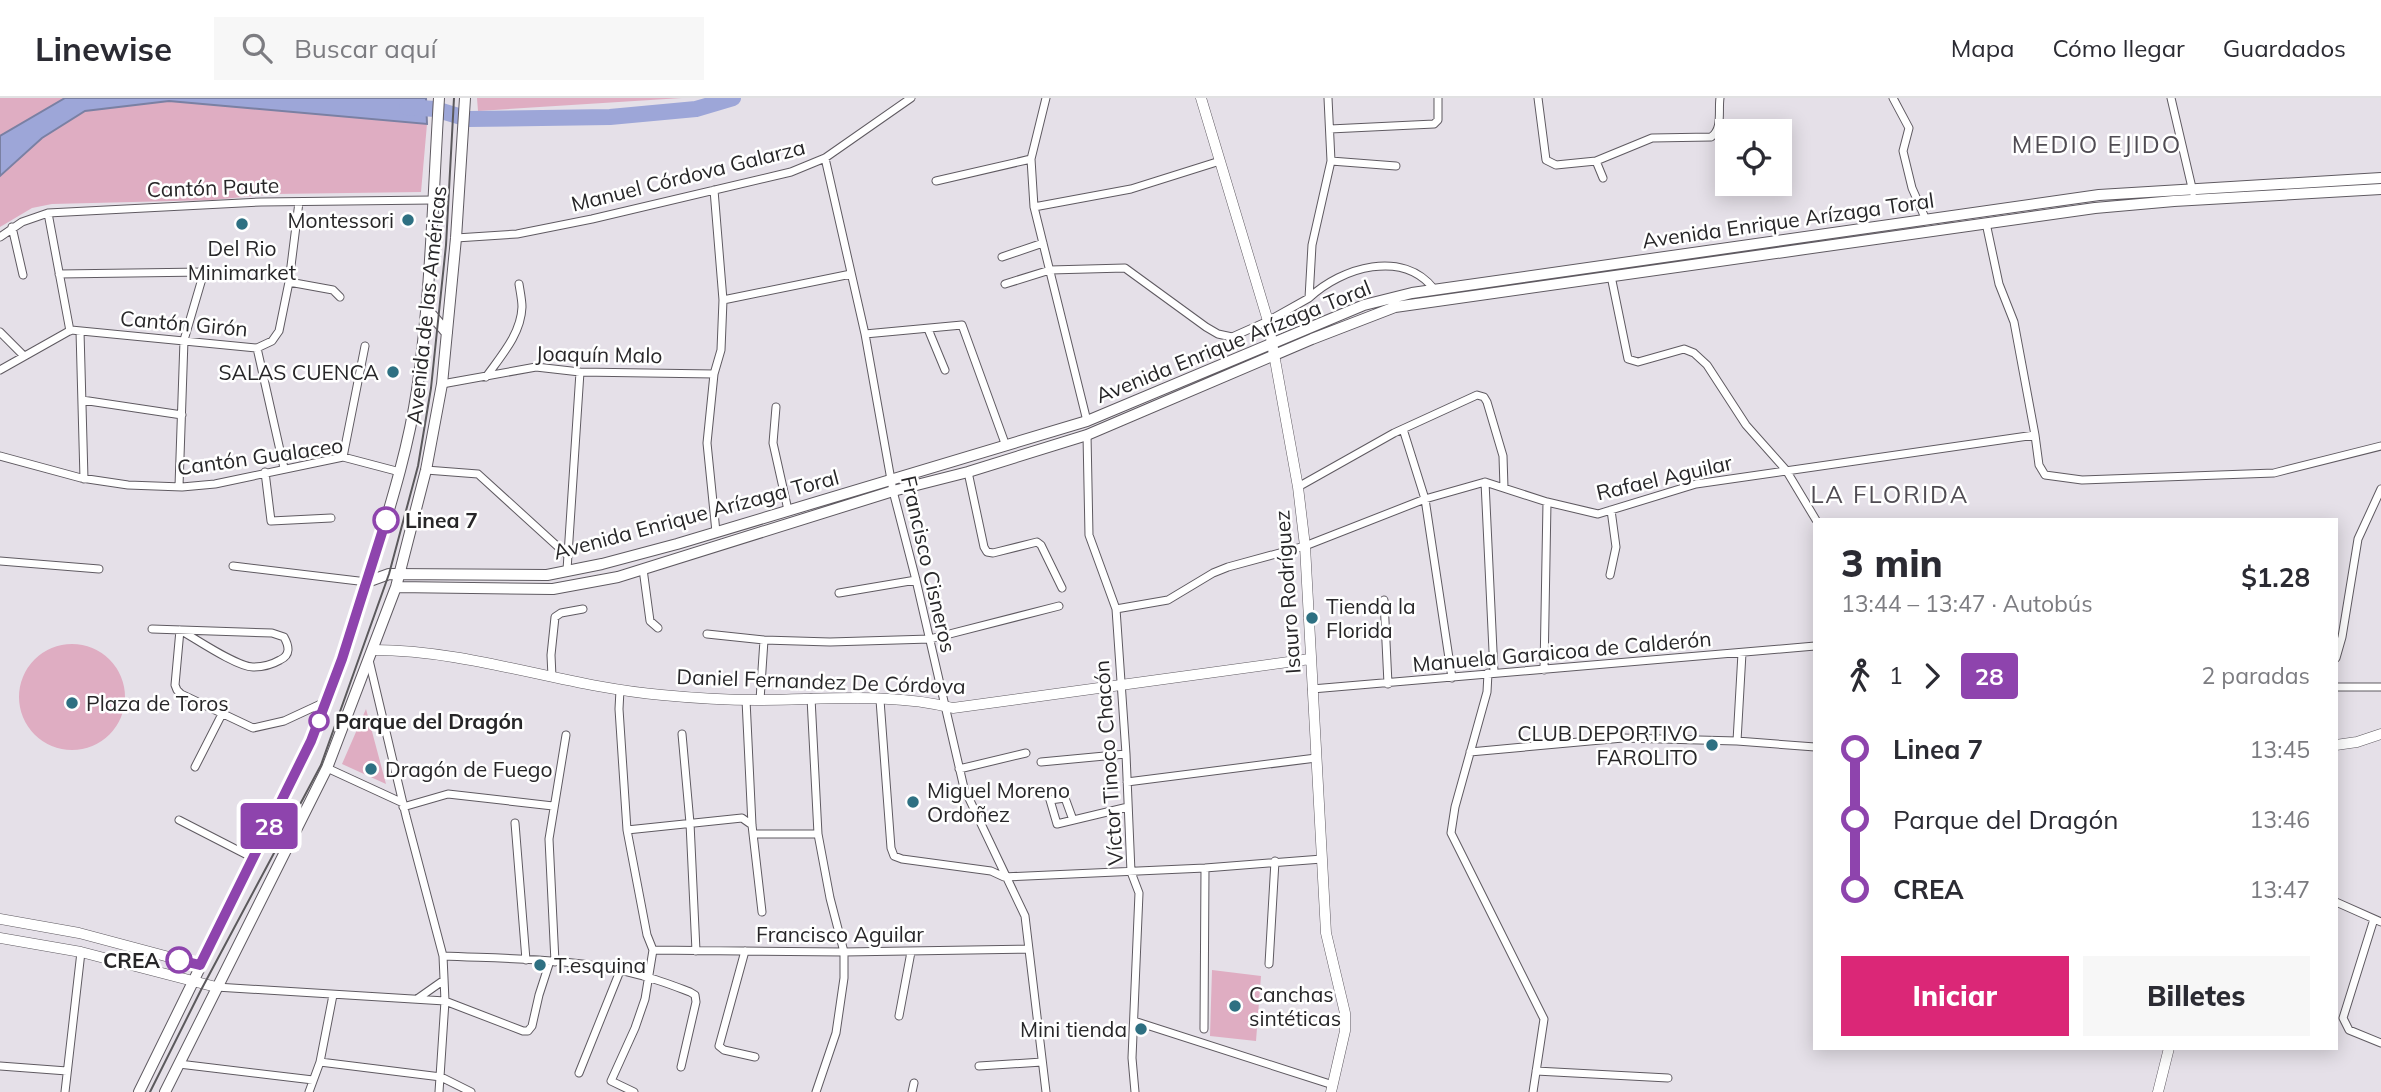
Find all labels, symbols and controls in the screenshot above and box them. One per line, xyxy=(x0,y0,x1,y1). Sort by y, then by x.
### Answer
search box xyxy=(214,17,704,80)
text: Linewise xyxy=(35,28,172,69)
icon: search xyxy=(238,29,276,67)
text: Buscar aquí xyxy=(294,32,437,65)
text: Mapa xyxy=(1951,33,2014,63)
text: Cómo llegar xyxy=(2052,33,2185,63)
text: Guardados xyxy=(2223,33,2346,63)
map controls xyxy=(1715,119,1792,196)
button: locate xyxy=(1715,119,1792,196)
district label: MEDIO EJIDO xyxy=(2012,129,2182,159)
street label: Manuel Córdova Galarza xyxy=(568,133,808,217)
street label: Cantón Paute xyxy=(146,172,280,202)
street label: Avenida de las Américas xyxy=(401,185,451,425)
street label: Avenida Enrique Arízaga Toral xyxy=(1640,187,1936,253)
place label: Montessori xyxy=(288,207,394,233)
marker: Montessori xyxy=(400,212,416,228)
marker: Del Rio Minimarket xyxy=(234,216,250,232)
place label: Del Rio Minimarket xyxy=(188,235,296,285)
street label: Avenida Enrique Arízaga Toral xyxy=(1092,274,1374,408)
street label: Cantón Girón xyxy=(119,304,249,342)
street label: Joaquín Malo xyxy=(535,340,663,368)
place label: SALAS CUENCA xyxy=(218,359,380,385)
marker: SALAS CUENCA xyxy=(385,364,401,380)
street label: Cantón Gualaceo xyxy=(175,431,345,481)
street label: Rafael Aguilar xyxy=(1593,449,1735,505)
street label: Avenida Enrique Arízaga Toral xyxy=(550,463,842,565)
street label: Francisco Cisneros xyxy=(896,473,962,655)
district label: LA FLORIDA xyxy=(1811,479,1969,509)
marker: Linea 7 xyxy=(373,507,399,533)
place label: Linea 7 xyxy=(405,507,478,533)
street label: Isauro Rodríguez xyxy=(1268,509,1306,675)
text: 3 min xyxy=(1841,539,1943,587)
text: $1.28 xyxy=(2241,561,2310,594)
text: 13:44 – 13:47 · Autobús xyxy=(1841,589,2093,618)
place label: Tienda la Florida xyxy=(1326,593,1416,643)
marker: Tienda la Florida xyxy=(1304,610,1320,626)
street label: Manuela Garaicoa de Calderón xyxy=(1412,625,1712,677)
icon: walk xyxy=(1841,657,1879,695)
icon: forward xyxy=(1913,657,1951,695)
street label: Víctor Tinoco Chacón xyxy=(1088,659,1128,867)
text: 1 xyxy=(1889,661,1903,690)
text: 28 xyxy=(1975,661,2004,691)
text: 2 paradas xyxy=(2202,661,2310,690)
street label: Daniel Fernandez De Córdova xyxy=(676,663,966,699)
place label: Plaza de Toros xyxy=(86,690,229,716)
marker: Plaza de Toros xyxy=(64,695,80,711)
place label: Parque del Dragón xyxy=(335,708,524,734)
marker: Parque del Dragón xyxy=(309,711,329,731)
place label: CLUB DEPORTIVO FAROLITO xyxy=(1517,720,1698,770)
text: Linea 7 xyxy=(1893,733,1983,766)
text: 13:45 xyxy=(2250,735,2310,764)
marker: CLUB DEPORTIVO FAROLITO xyxy=(1704,737,1720,753)
place label: Dragón de Fuego xyxy=(385,756,553,782)
marker: Dragón de Fuego xyxy=(363,761,379,777)
place label: Miguel Moreno Ordoñez xyxy=(927,777,1070,827)
marker: Miguel Moreno Ordoñez xyxy=(905,794,921,810)
line badge: 28 xyxy=(238,803,300,849)
text: Parque del Dragón xyxy=(1893,803,2119,836)
text: 13:46 xyxy=(2250,805,2310,834)
text: 28 xyxy=(255,811,283,841)
text: CREA xyxy=(1893,873,1964,906)
text: 13:47 xyxy=(2250,875,2310,904)
street label: Francisco Aguilar xyxy=(756,921,924,947)
place label: CREA xyxy=(103,947,160,973)
marker: CREA xyxy=(166,947,192,973)
place label: T.esquina xyxy=(554,952,646,978)
button: Iniciar xyxy=(1841,956,2069,1036)
button: Billetes xyxy=(2083,956,2310,1036)
marker: T.esquina xyxy=(532,957,548,973)
place label: Canchas sintéticas xyxy=(1249,981,1341,1031)
marker: Canchas sintéticas xyxy=(1227,998,1243,1014)
place label: Mini tienda xyxy=(1020,1016,1127,1042)
marker: Mini tienda xyxy=(1133,1021,1149,1037)

